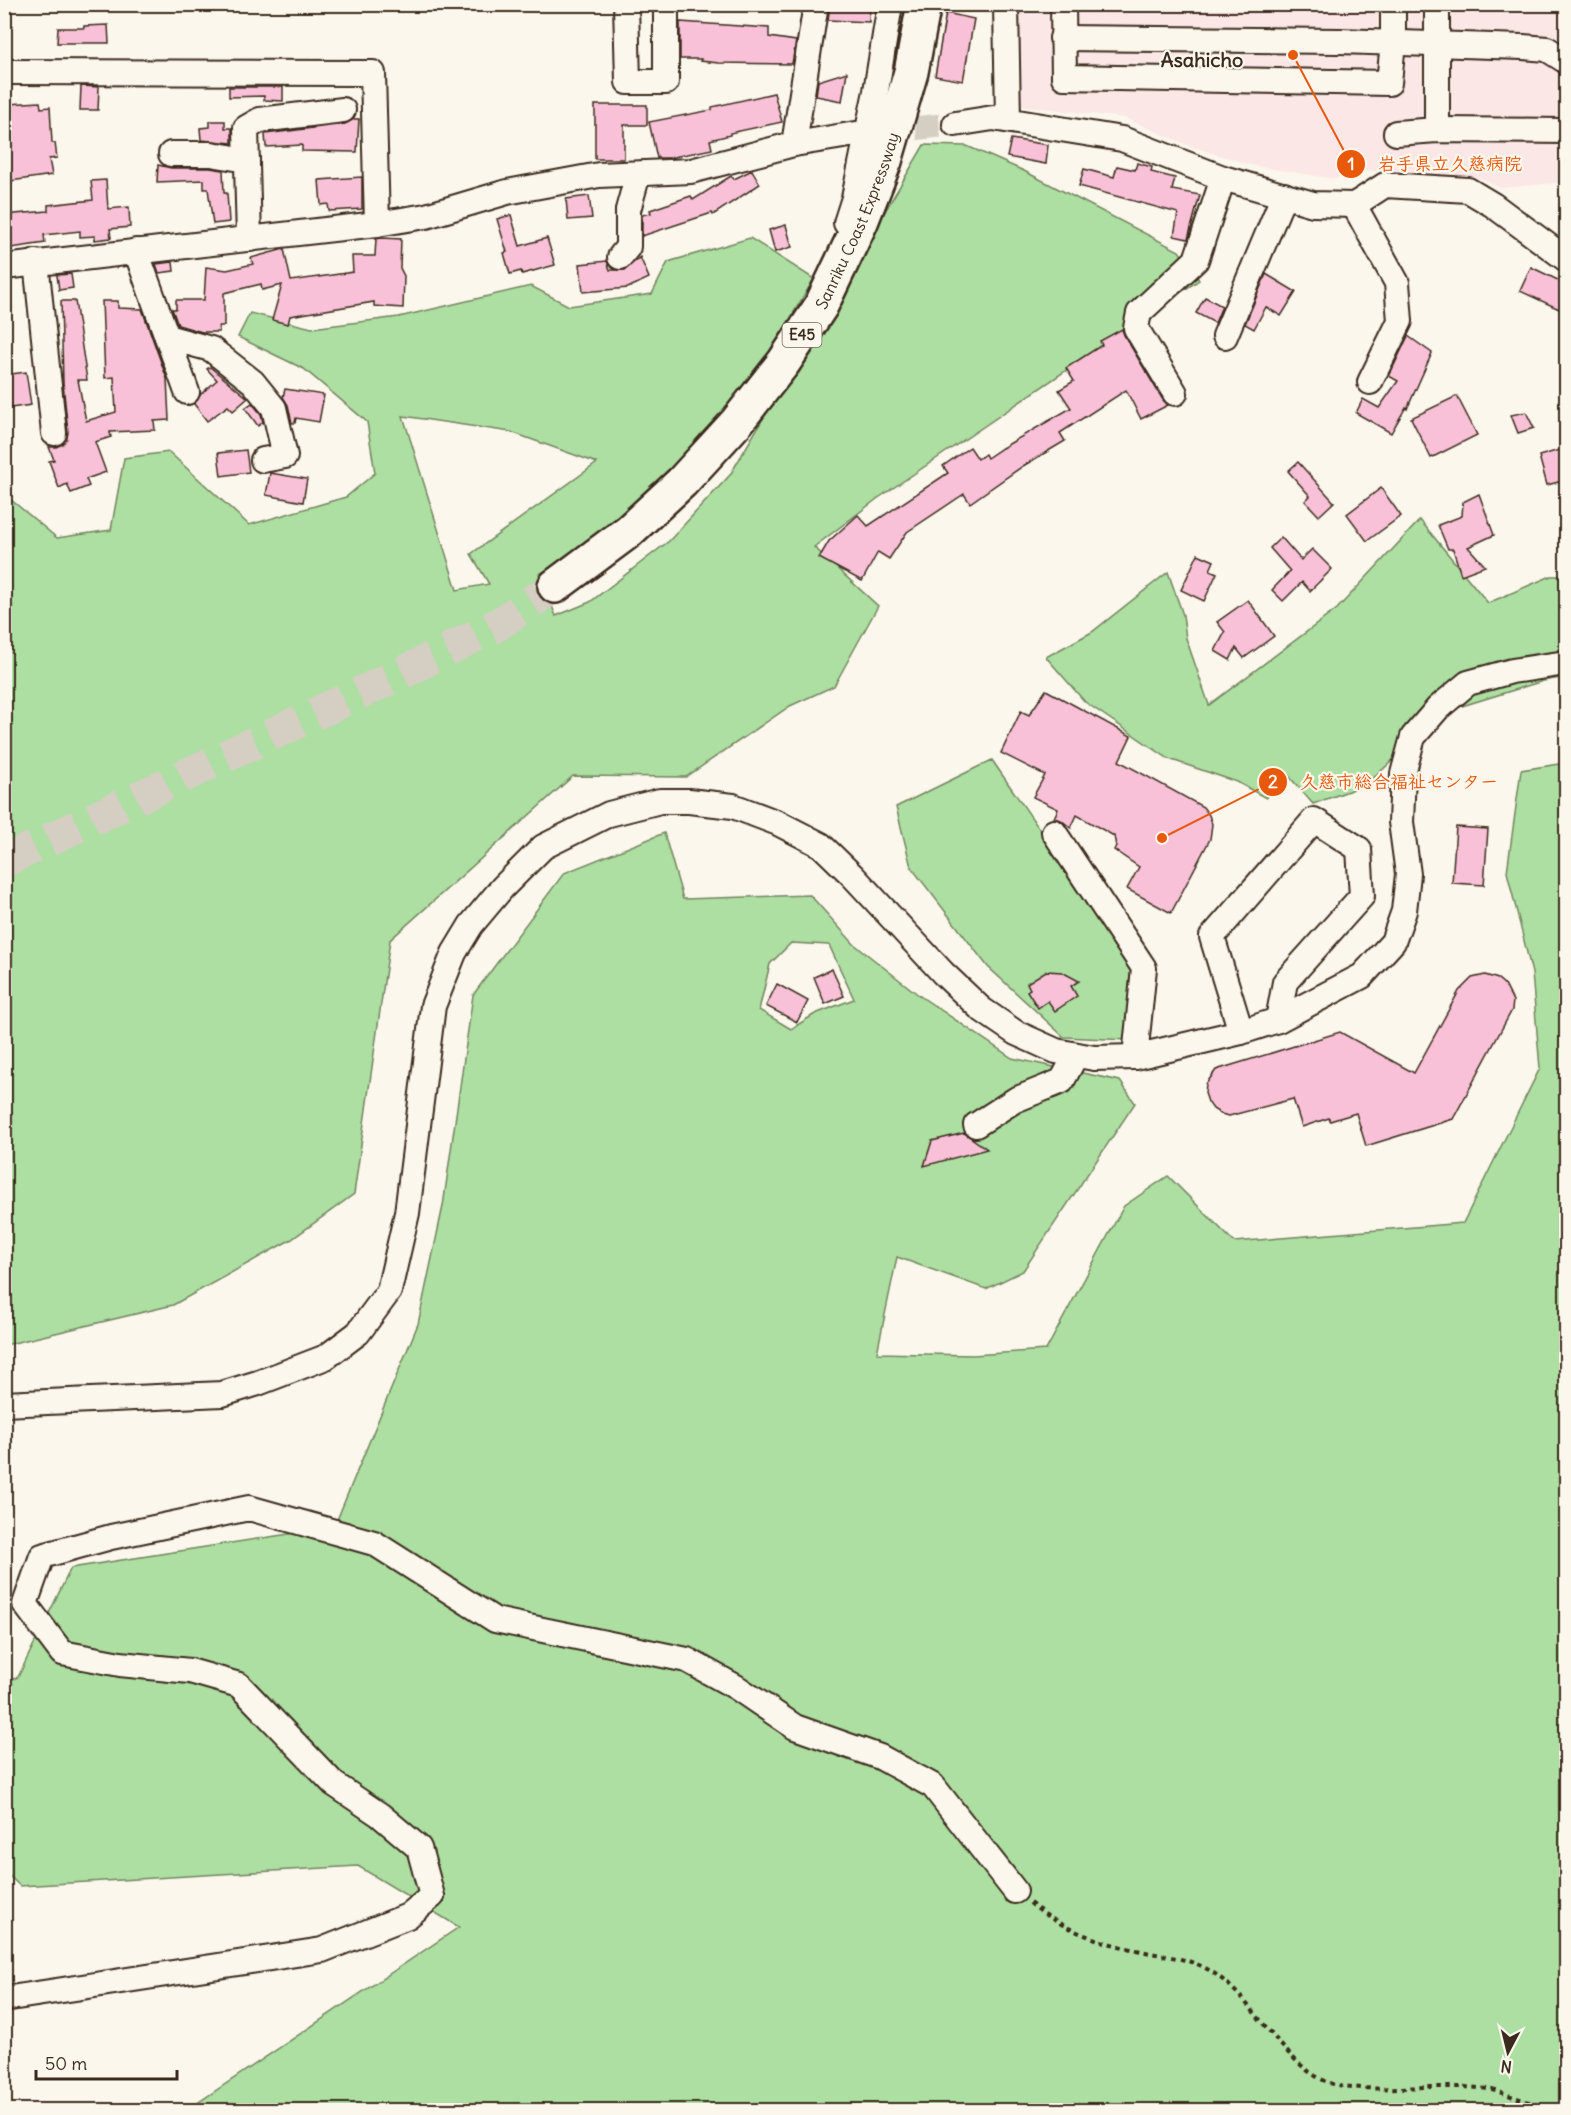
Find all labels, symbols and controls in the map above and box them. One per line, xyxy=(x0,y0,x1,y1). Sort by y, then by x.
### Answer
district label: Asahicho xyxy=(1161,47,1243,72)
street label: Sanriku Coast Expressway xyxy=(811,130,903,312)
callout: 岩手県立久慈病院 xyxy=(1336,146,1534,182)
text: 1 xyxy=(1347,152,1355,175)
text: 岩手県立久慈病院 xyxy=(1378,152,1522,175)
road number: E45 xyxy=(782,323,822,347)
callout: 久慈市総合福祉センター xyxy=(1258,764,1510,800)
text: 2 xyxy=(1268,770,1278,793)
text: 久慈市総合福祉センター xyxy=(1300,770,1498,793)
north arrow xyxy=(1478,2022,1538,2082)
scale bar xyxy=(36,2043,177,2081)
text: 50 m xyxy=(45,2052,87,2075)
text: N xyxy=(1499,2056,1513,2077)

